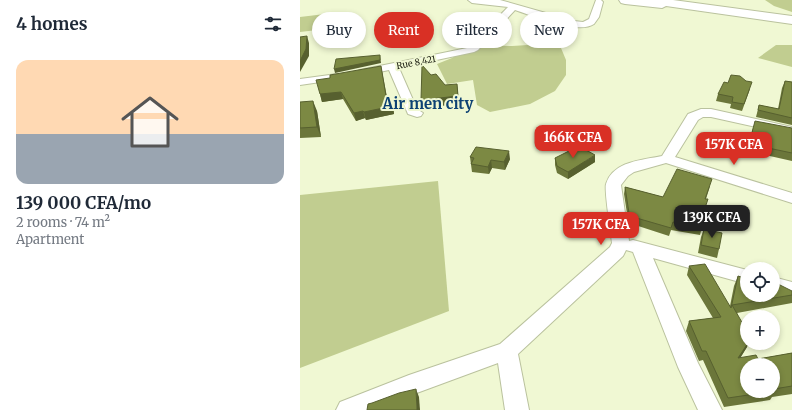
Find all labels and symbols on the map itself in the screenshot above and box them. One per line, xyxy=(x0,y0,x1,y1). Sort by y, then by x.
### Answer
street label: Rue 8.421 xyxy=(395,53,437,71)
district label: Air men city xyxy=(382,94,473,113)
pin: 166K CFA xyxy=(532,125,614,159)
pin: 157K CFA xyxy=(693,132,775,166)
pin: 139K CFA xyxy=(671,205,753,239)
pin: 157K CFA xyxy=(560,212,642,246)

